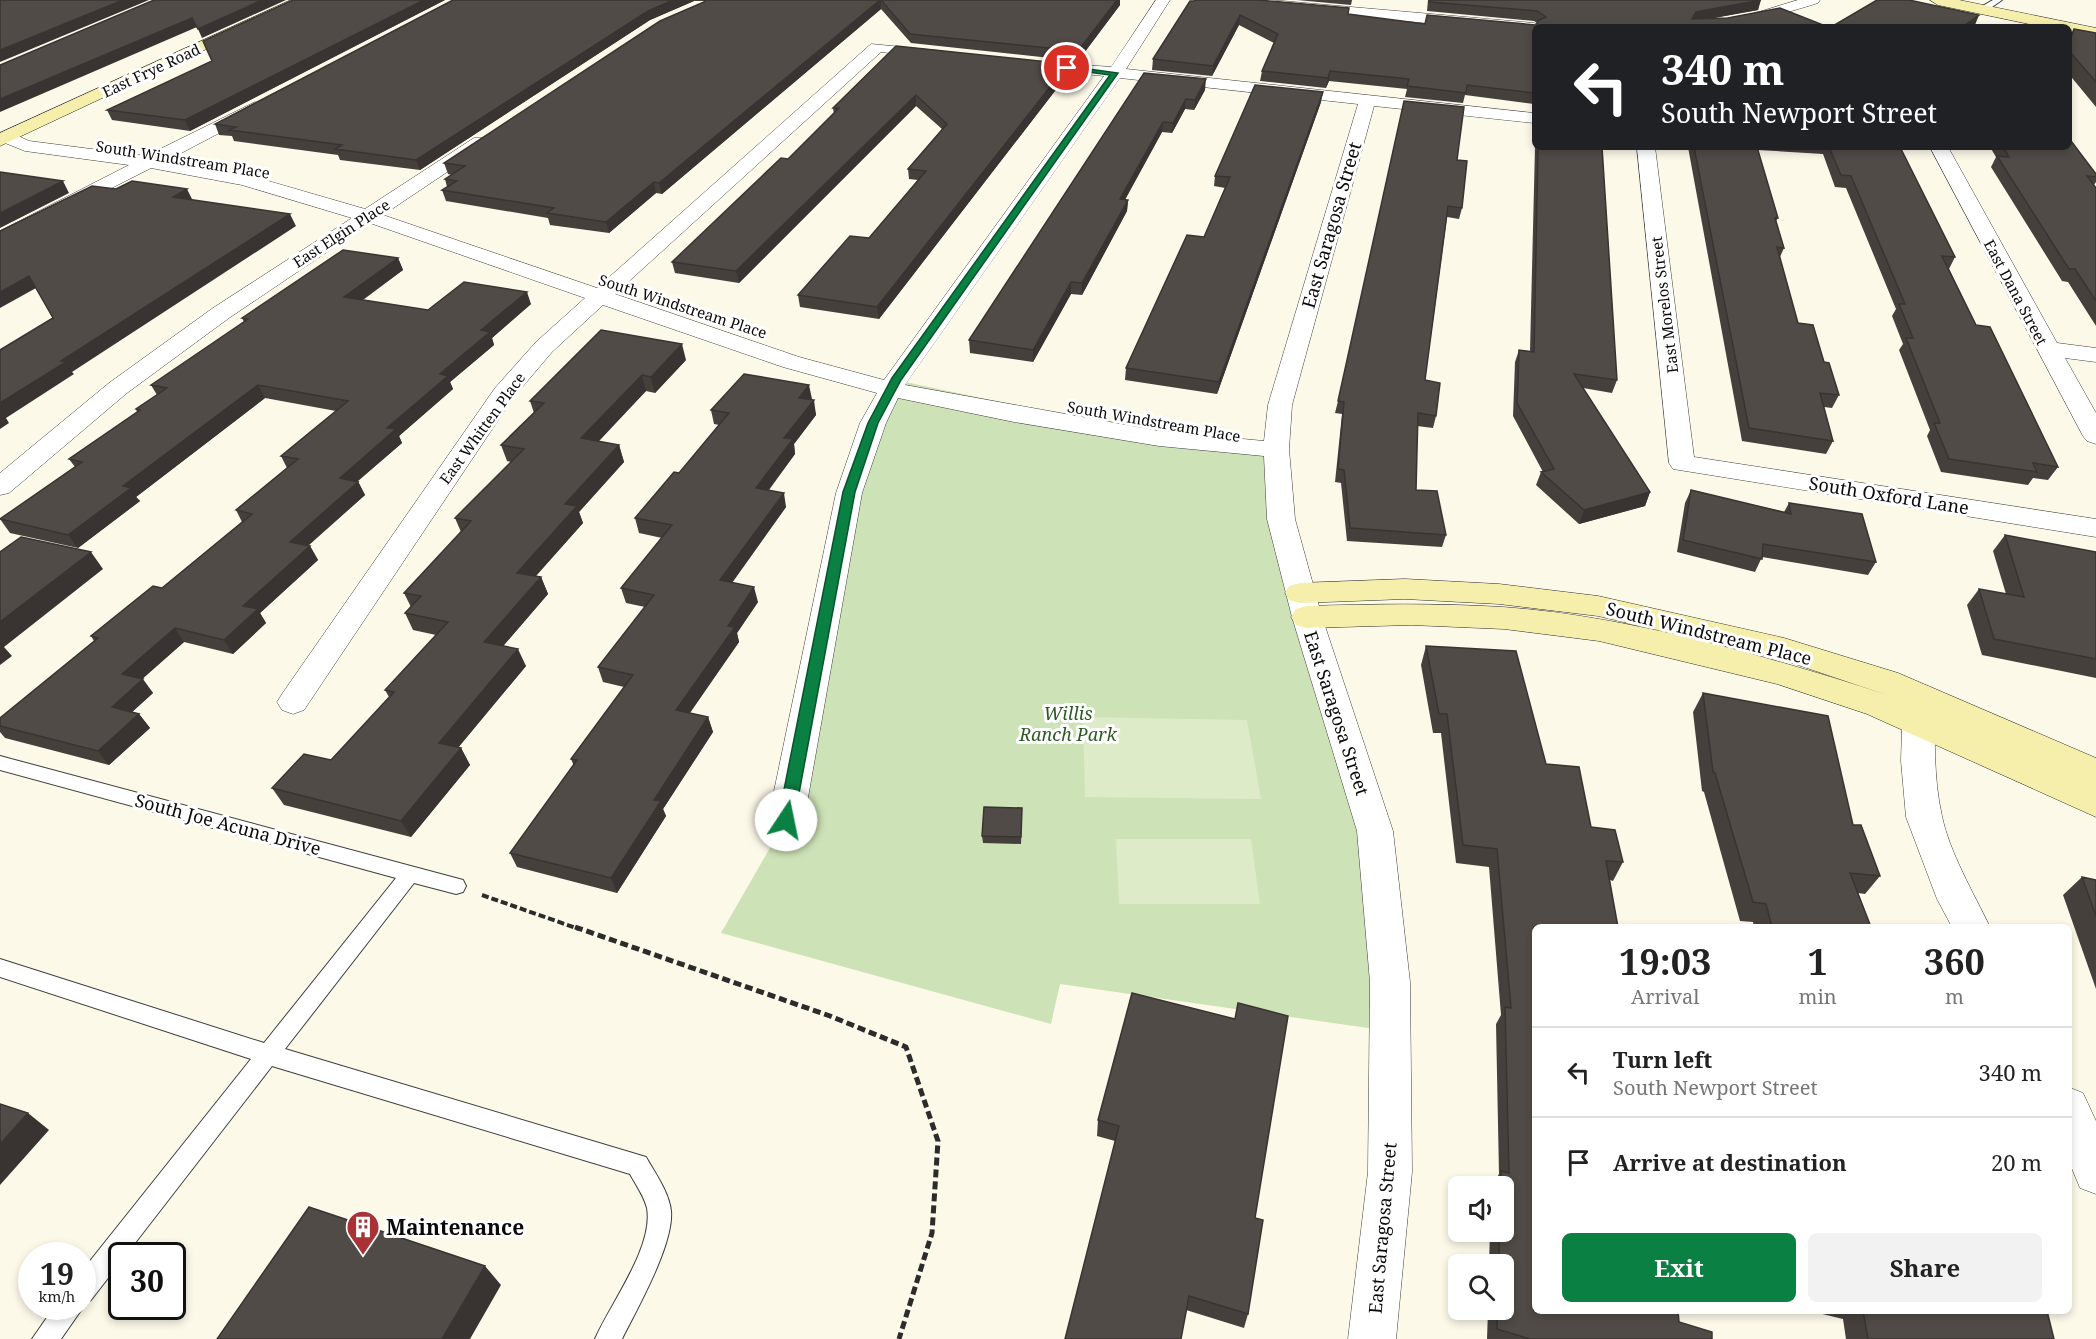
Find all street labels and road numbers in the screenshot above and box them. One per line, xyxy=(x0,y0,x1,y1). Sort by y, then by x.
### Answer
street label: East Frye Road xyxy=(99,38,203,102)
street label: South Windstream Place xyxy=(95,135,271,183)
street label: East Saragosa Street xyxy=(1296,139,1366,311)
street label: East Elgin Place xyxy=(289,194,393,272)
street label: East Morelos Street xyxy=(1646,236,1682,374)
street label: East Dana Street xyxy=(1980,236,2052,348)
street label: South Windstream Place xyxy=(596,269,770,343)
street label: East Whitten Place xyxy=(435,368,529,488)
street label: South Windstream Place xyxy=(1066,396,1242,446)
street label: South Oxford Lane xyxy=(1807,471,1971,519)
street label: South Windstream Place xyxy=(1604,596,1814,670)
street label: East Saragosa Street xyxy=(1299,628,1375,798)
street label: South Joe Acuna Drive xyxy=(132,788,324,860)
street label: East Saragosa Street xyxy=(1363,1141,1401,1315)

